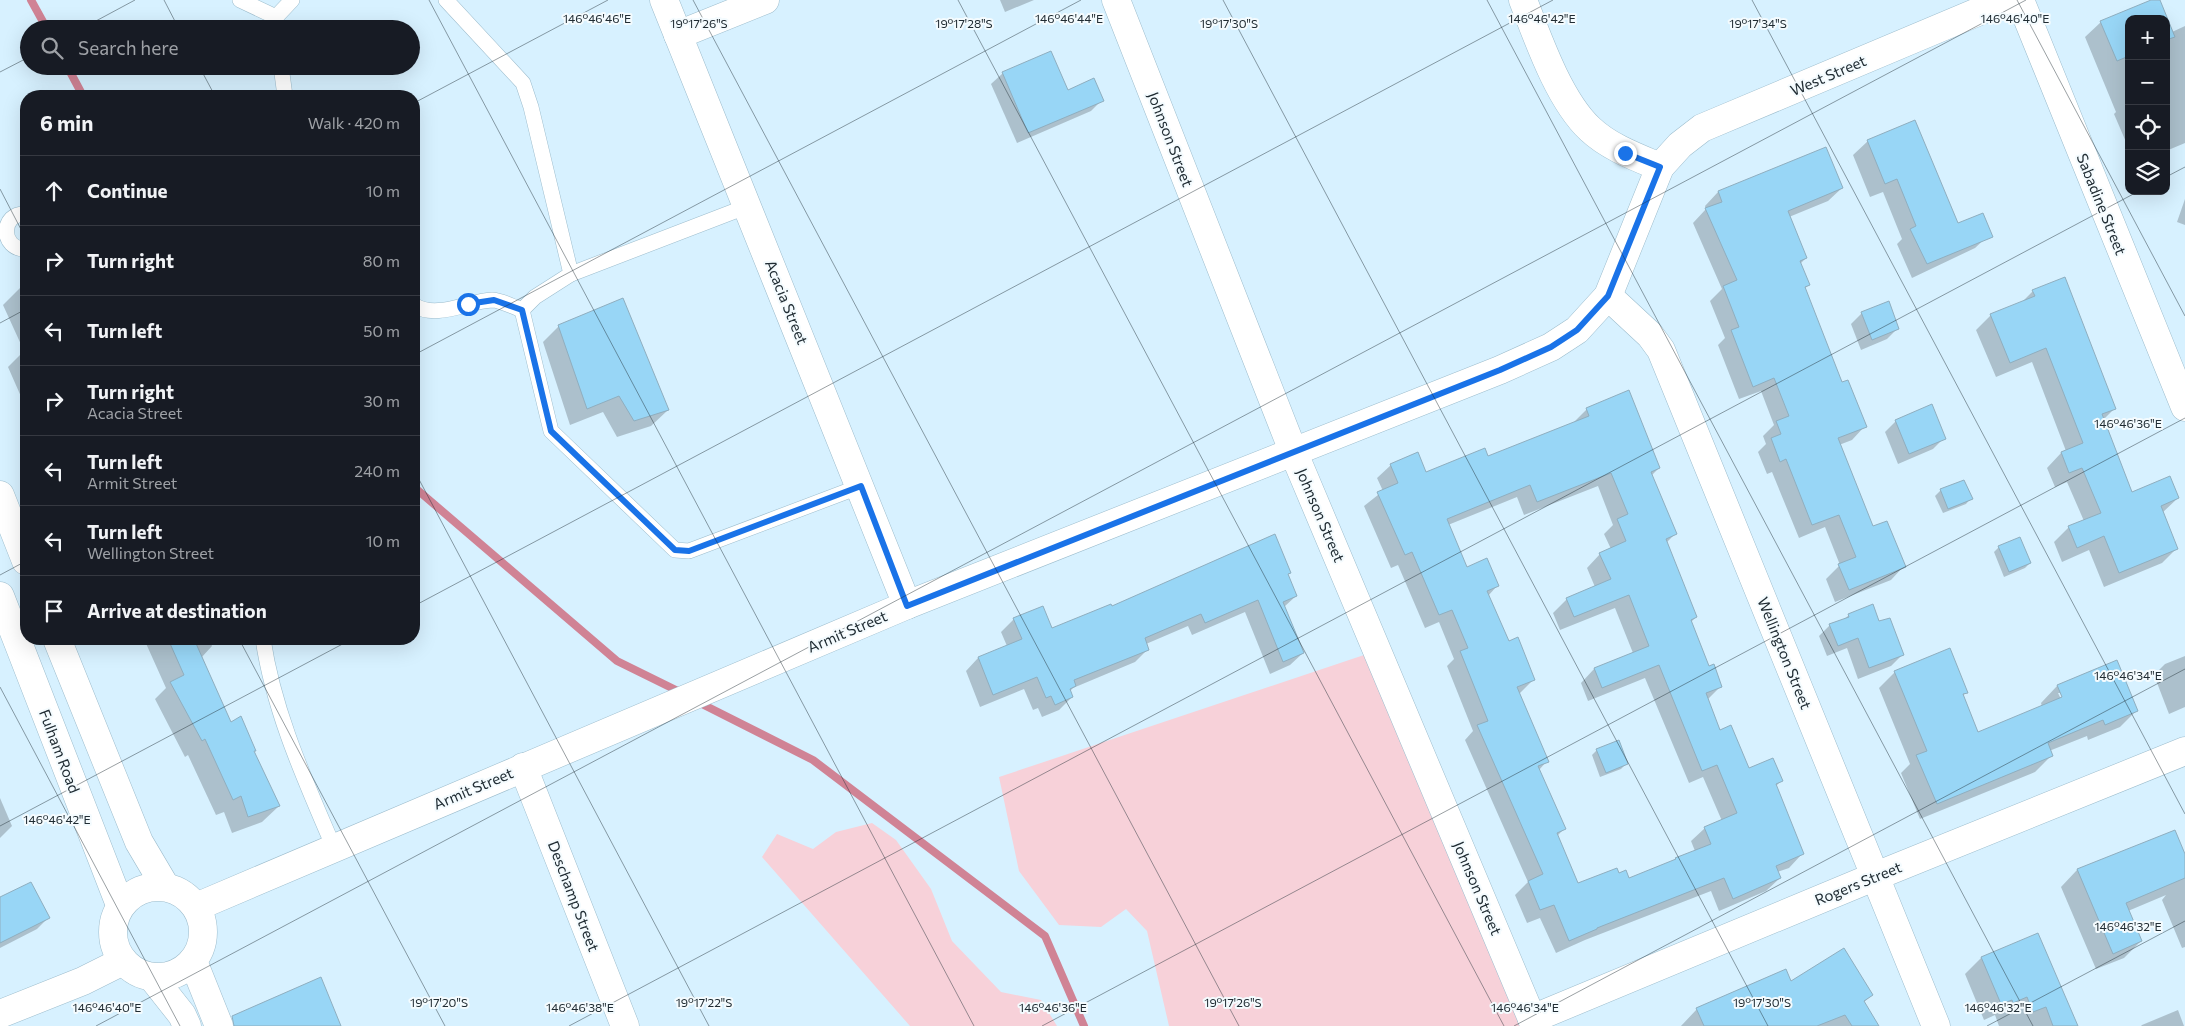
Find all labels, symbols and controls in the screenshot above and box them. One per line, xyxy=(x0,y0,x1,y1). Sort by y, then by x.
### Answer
text: 146°46'46"E xyxy=(563,11,631,25)
text: 146°46'44"E xyxy=(1035,11,1103,25)
text: 146°46'42"E xyxy=(1508,11,1576,25)
text: 146°46'40"E xyxy=(1981,11,2049,25)
map controls xyxy=(2125,15,2170,195)
button: + xyxy=(2125,15,2170,60)
text: 19°17'26"S xyxy=(670,16,728,30)
text: 19°17'28"S xyxy=(935,16,993,30)
text: 19°17'30"S xyxy=(1200,16,1258,30)
text: 19°17'34"S xyxy=(1729,16,1787,30)
search box xyxy=(20,20,420,75)
icon: search xyxy=(38,34,66,62)
text: Search here xyxy=(78,36,178,59)
street label: West Street xyxy=(1787,51,1869,99)
button: − xyxy=(2125,60,2170,105)
street label: Johnson Street xyxy=(1145,89,1197,189)
button: locate xyxy=(2125,105,2170,150)
text: 6 min xyxy=(40,110,93,135)
text: Walk · 420 m xyxy=(308,113,400,132)
route end xyxy=(1614,142,1637,165)
button: layers xyxy=(2125,150,2170,195)
street label: Sabadine Street xyxy=(2073,151,2131,257)
icon: ahead xyxy=(40,177,68,205)
text: Continue xyxy=(87,179,167,202)
text: 10 m xyxy=(366,181,400,200)
icon: right xyxy=(40,247,68,275)
text: Turn right xyxy=(87,249,174,272)
text: 80 m xyxy=(363,251,400,270)
street label: Acacia Street xyxy=(762,257,812,347)
route start xyxy=(457,293,480,316)
icon: left xyxy=(40,317,68,345)
text: Turn left xyxy=(87,319,162,342)
text: 50 m xyxy=(363,321,400,340)
text: Turn right xyxy=(87,380,174,403)
icon: right xyxy=(40,387,68,415)
text: 30 m xyxy=(363,391,400,410)
text: Acacia Street xyxy=(87,403,183,422)
text: 146°46'36"E xyxy=(2094,416,2162,430)
text: Turn left xyxy=(87,450,162,473)
icon: left xyxy=(40,457,68,485)
text: 240 m xyxy=(354,461,400,480)
street label: Johnson Street xyxy=(1293,465,1349,565)
text: Armit Street xyxy=(87,473,177,492)
text: Turn left xyxy=(87,520,162,543)
icon: left xyxy=(40,527,68,555)
text: 10 m xyxy=(366,531,400,550)
text: Wellington Street xyxy=(87,543,214,562)
street label: Wellington Street xyxy=(1754,594,1816,712)
icon: arrive xyxy=(40,597,68,625)
text: Arrive at destination xyxy=(87,599,267,622)
street label: Armit Street xyxy=(804,606,890,656)
text: 146°46'34"E xyxy=(2094,668,2162,682)
street label: Fulham Road xyxy=(36,707,84,795)
street label: Armit Street xyxy=(430,763,516,813)
text: 146°46'42"E xyxy=(23,812,91,826)
street label: Deschamp Street xyxy=(545,838,603,954)
street label: Johnson Street xyxy=(1450,838,1506,938)
street label: Rogers Street xyxy=(1812,857,1904,909)
text: 146°46'32"E xyxy=(2094,919,2162,933)
text: 19°17'20"S xyxy=(410,995,468,1009)
text: 19°17'22"S xyxy=(676,995,732,1009)
text: 19°17'26"S xyxy=(1204,995,1262,1009)
text: 19°17'30"S xyxy=(1733,995,1791,1009)
text: 146°46'40"E xyxy=(73,1000,141,1014)
text: 146°46'38"E xyxy=(546,1000,614,1014)
text: 146°46'36"E xyxy=(1019,1000,1087,1014)
text: 146°46'34"E xyxy=(1491,1000,1559,1014)
text: 146°46'32"E xyxy=(1964,1000,2032,1014)

